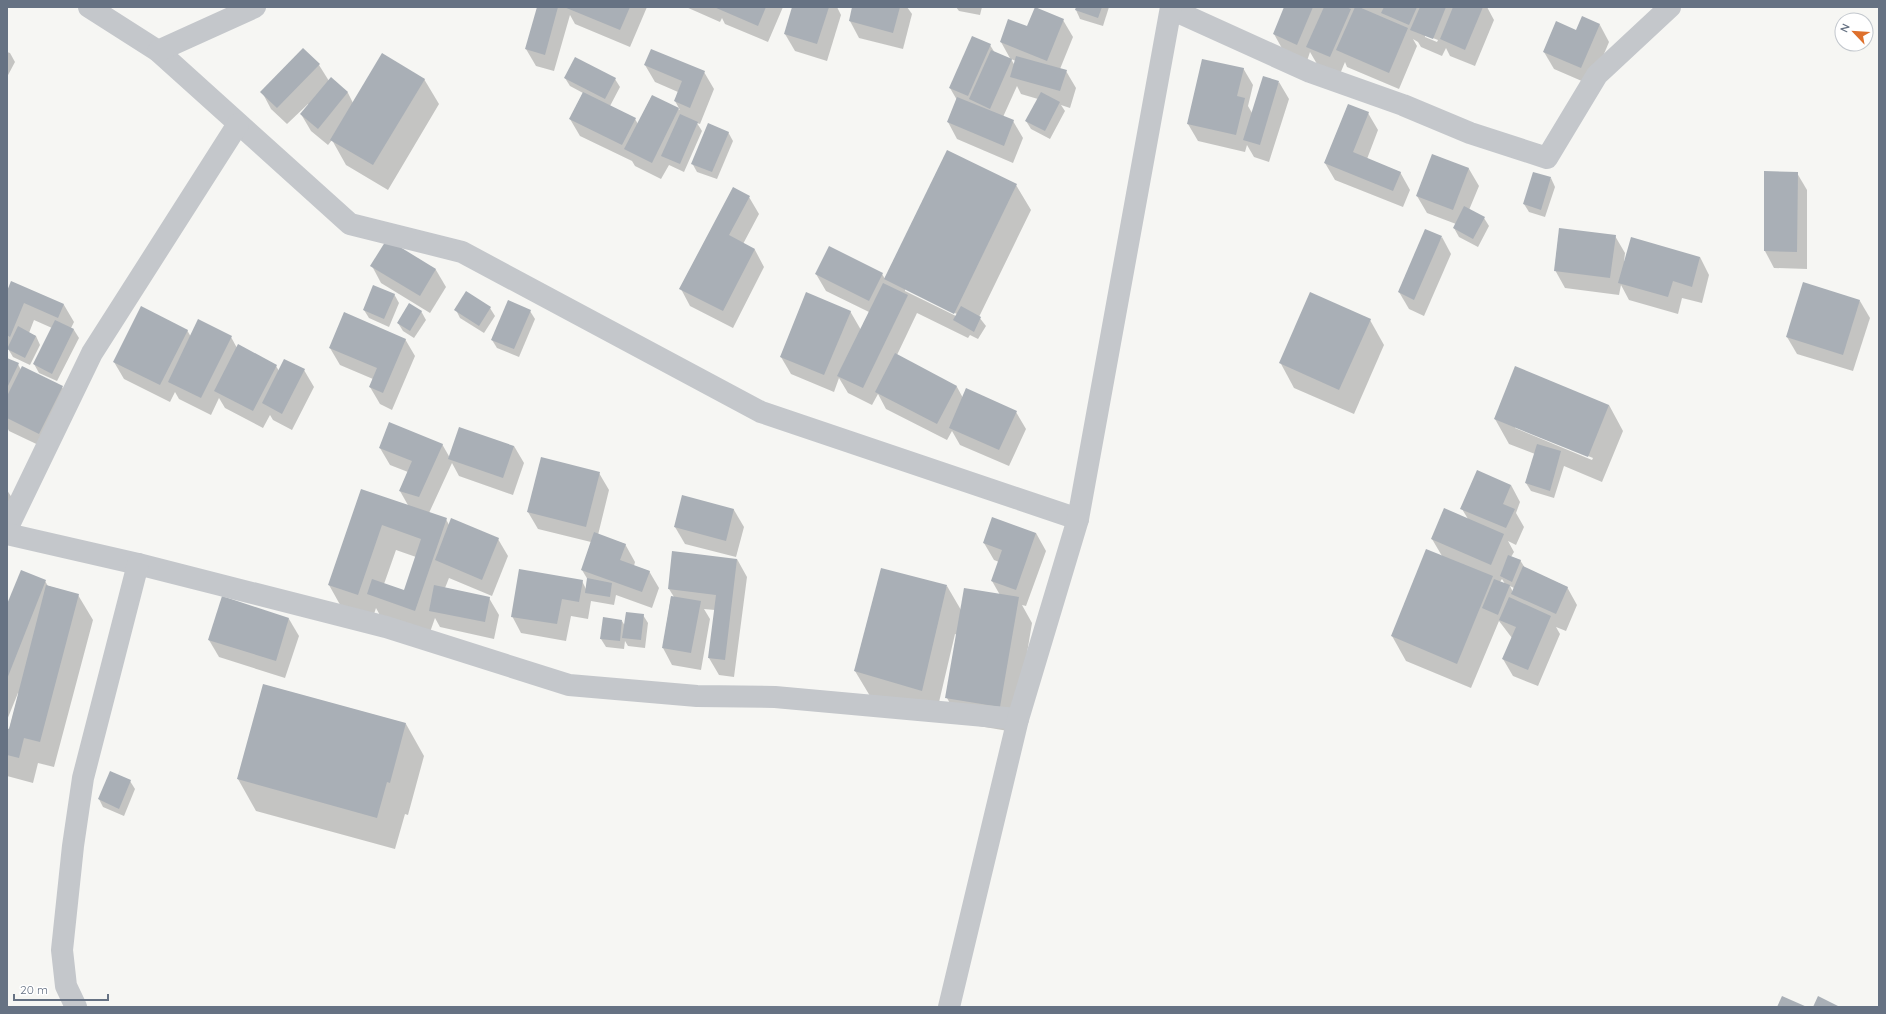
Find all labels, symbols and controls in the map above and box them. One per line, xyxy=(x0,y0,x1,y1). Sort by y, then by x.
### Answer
north arrow xyxy=(1834,12,1874,52)
text: N xyxy=(1837,21,1853,34)
scale bar xyxy=(14,976,108,1002)
text: 20 m xyxy=(20,982,48,997)

